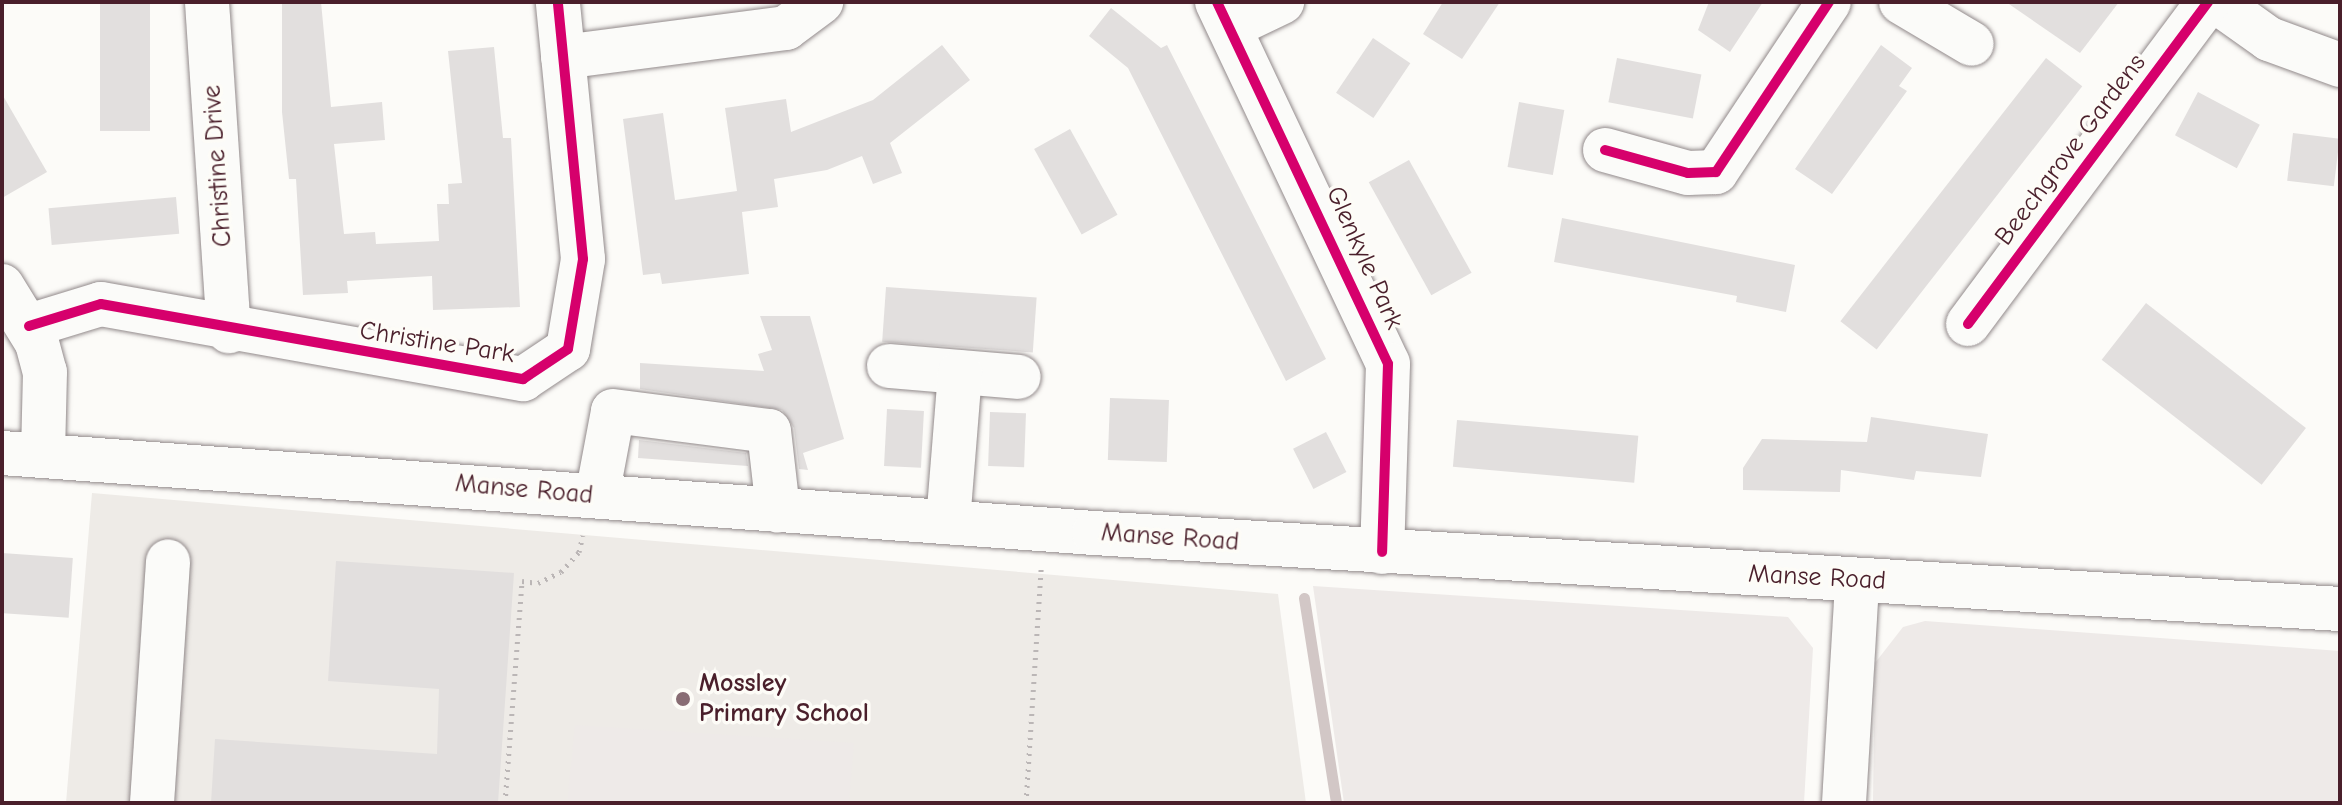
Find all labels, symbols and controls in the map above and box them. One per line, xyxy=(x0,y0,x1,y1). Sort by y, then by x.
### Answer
street label: Beechgrove Gardens xyxy=(1989,48,2153,252)
street label: Christine Drive xyxy=(197,84,239,248)
street label: Glenkyle Park xyxy=(1319,182,1409,334)
street label: Christine Park xyxy=(357,315,517,371)
street label: Manse Road xyxy=(454,468,594,512)
street label: Manse Road xyxy=(1100,518,1240,558)
street label: Manse Road xyxy=(1747,559,1887,597)
place label: Mossley Primary School xyxy=(699,668,869,730)
marker: Mossley Primary School xyxy=(674,690,692,708)

